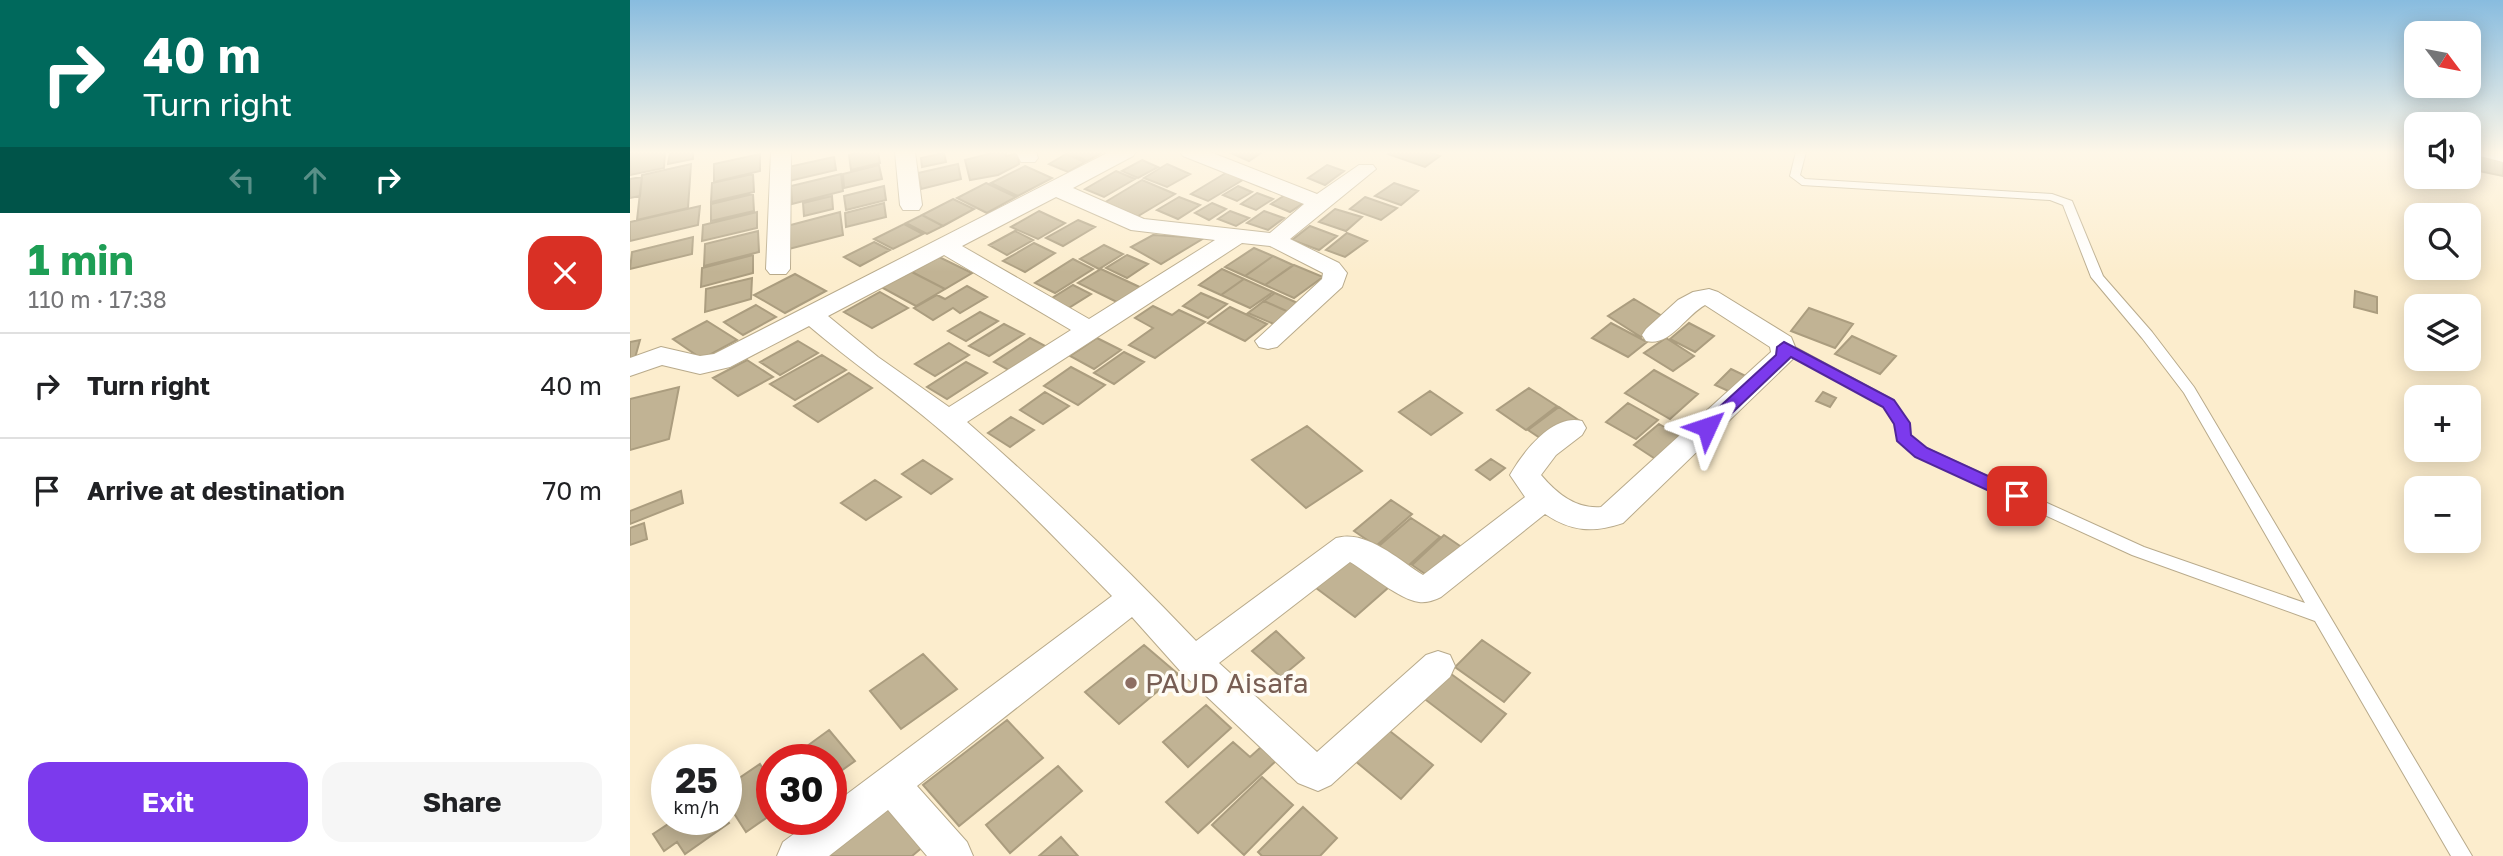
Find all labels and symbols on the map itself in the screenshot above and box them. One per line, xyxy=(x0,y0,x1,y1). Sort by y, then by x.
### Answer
north arrow xyxy=(2404,21,2482,98)
position arrow xyxy=(1670,390,1744,464)
pin xyxy=(1987,466,2047,526)
place label: PAUD Aisafa xyxy=(1145,666,1308,699)
marker: PAUD Aisafa xyxy=(1123,675,1139,691)
speed limit sign: 30 xyxy=(756,744,847,835)

